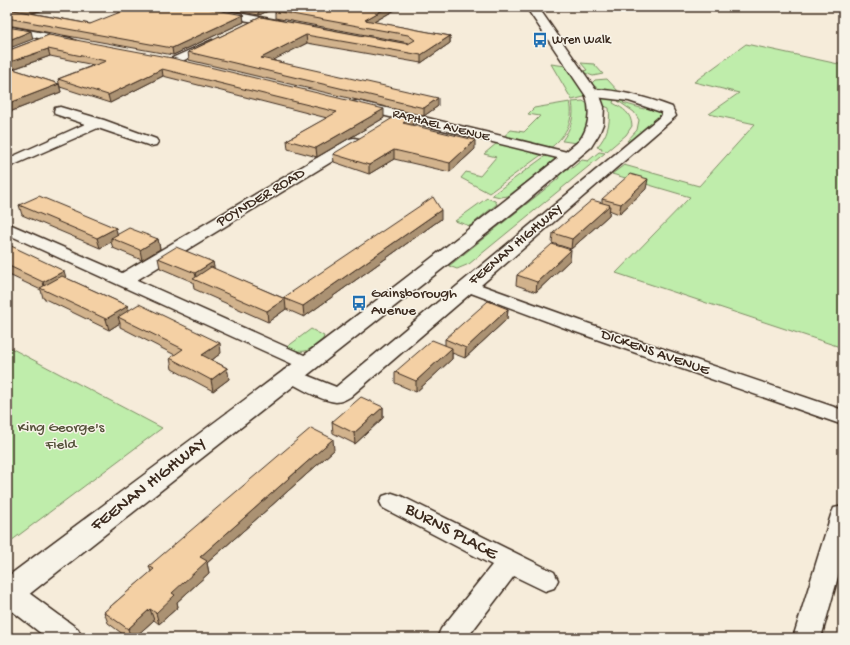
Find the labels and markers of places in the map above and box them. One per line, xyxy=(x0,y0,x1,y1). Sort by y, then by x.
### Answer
bus stop icon: Wren Walk xyxy=(531,31,549,49)
place label: Wren Walk xyxy=(552,33,612,48)
place label: Gainsborough Avenue xyxy=(371,285,457,320)
bus stop icon: Gainsborough Avenue xyxy=(350,294,368,312)

